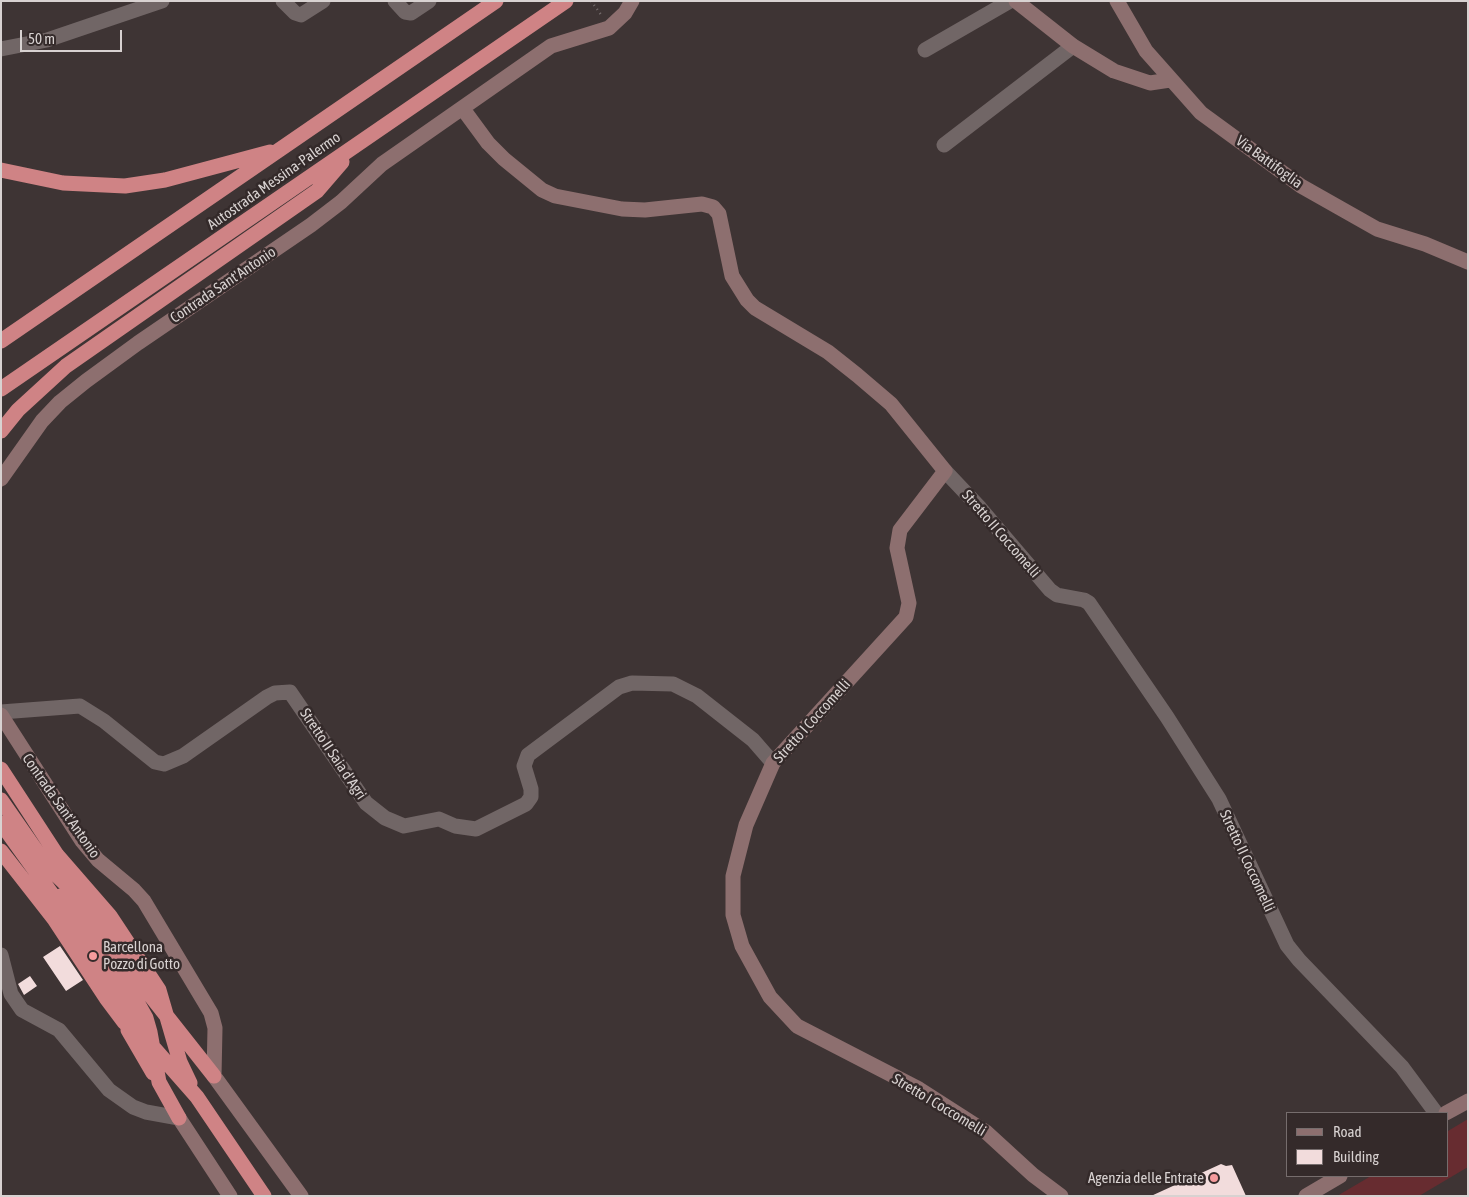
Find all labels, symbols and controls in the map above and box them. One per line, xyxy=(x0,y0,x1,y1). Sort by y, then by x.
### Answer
scale bar xyxy=(22,20,125,52)
text: 50 m xyxy=(28,30,55,47)
street label: Autostrada Messina-Palermo xyxy=(204,128,344,234)
street label: Via Battifoglia xyxy=(1232,132,1306,192)
street label: Contrada Sant'Antonio xyxy=(167,243,279,327)
street label: Stretto II Coccomelli xyxy=(958,487,1044,581)
street label: Stretto I Coccomelli xyxy=(770,675,854,767)
street label: Stretto II Saia d'Agri xyxy=(296,705,370,803)
street label: Contrada Sant'Antonio xyxy=(18,750,104,862)
street label: Stretto II Coccomelli xyxy=(1216,807,1278,915)
place label: Barcellona Pozzo di Gotto xyxy=(103,938,180,973)
marker: Barcellona Pozzo di Gotto xyxy=(87,950,99,962)
street label: Stretto I Coccomelli xyxy=(889,1070,989,1140)
legend xyxy=(1286,1112,1449,1177)
text: Road xyxy=(1333,1123,1362,1140)
text: Building xyxy=(1333,1148,1379,1165)
place label: Agenzia delle Entrate xyxy=(1088,1169,1204,1187)
marker: Agenzia delle Entrate xyxy=(1208,1172,1220,1184)

